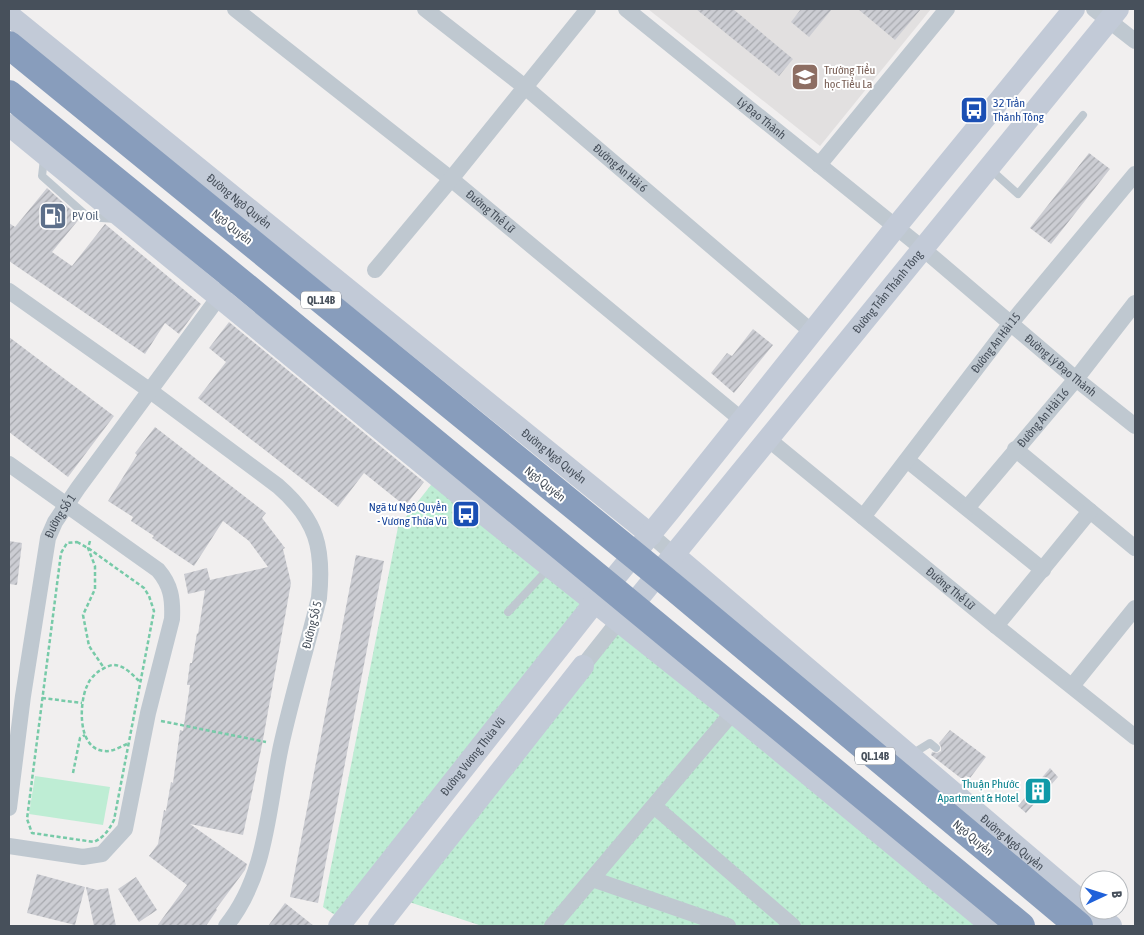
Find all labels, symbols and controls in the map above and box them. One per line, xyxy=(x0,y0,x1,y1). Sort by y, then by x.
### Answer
school or university icon: Trường Tiểu học Tiểu La xyxy=(790,62,820,92)
place label: Trường Tiểu học Tiểu La xyxy=(824,63,875,91)
street label: Lý Đạo Thành xyxy=(734,94,789,142)
bus stop icon: 32 Trần Thánh Tông xyxy=(959,95,989,125)
place label: 32 Trần Thánh Tông xyxy=(993,96,1045,124)
street label: Đường An Hải 6 xyxy=(590,141,650,196)
street label: Đường Ngô Quyền xyxy=(204,171,274,231)
street label: Đường Thế Lữ xyxy=(463,187,518,236)
fuel station icon: PV Oil xyxy=(38,201,68,231)
street label: Ngô Quyền xyxy=(209,206,255,248)
place label: PV Oil xyxy=(72,209,99,223)
street label: Đường Trần Thánh Tông xyxy=(850,247,926,336)
road number: QL.14B xyxy=(301,292,341,308)
street label: Đường An Hải 15 xyxy=(968,310,1024,376)
street label: Đường Lý Đạo Thành xyxy=(1022,331,1099,399)
street label: Đường An Hải 16 xyxy=(1014,385,1072,450)
street label: Đường Ngô Quyền xyxy=(519,426,589,486)
street label: Ngô Quyền xyxy=(522,463,568,505)
street label: Đường Số 1 xyxy=(42,491,79,540)
bus stop icon: Ngã tư Ngô Quyền - Vương Thừa Vũ xyxy=(451,499,481,529)
place label: Ngã tư Ngô Quyền - Vương Thừa Vũ xyxy=(369,500,447,528)
street label: Đường Thế Lữ xyxy=(923,564,978,613)
street label: Đường Số 5 xyxy=(299,600,325,650)
street label: Đường Vương Thừa Vũ xyxy=(438,714,508,799)
road number: QL.14B xyxy=(855,748,895,764)
building icon: Thuận Phước Apartment & Hotel xyxy=(1023,776,1053,806)
place label: Thuận Phước Apartment & Hotel xyxy=(938,777,1020,805)
street label: Đường Ngô Quyền xyxy=(978,812,1047,874)
street label: Ngô Quyền xyxy=(950,817,996,859)
north arrow xyxy=(1079,870,1129,920)
text: B xyxy=(1109,890,1125,898)

